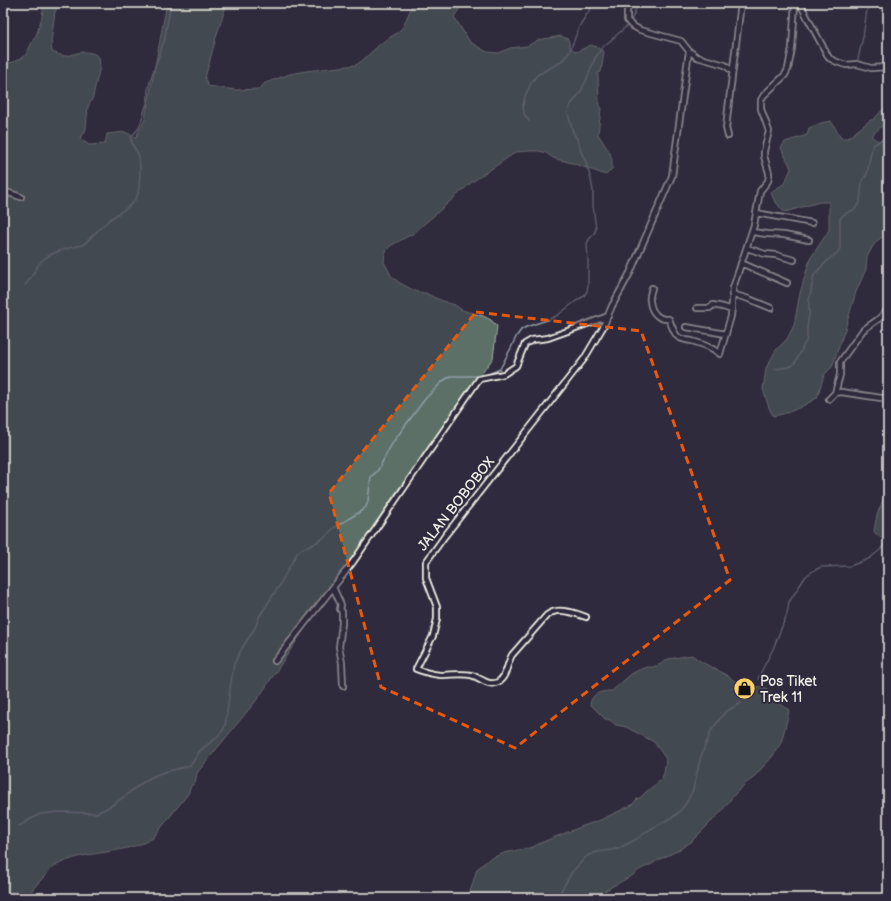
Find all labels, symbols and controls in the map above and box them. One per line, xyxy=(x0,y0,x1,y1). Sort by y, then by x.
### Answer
street label: JALAN BOBOBOX xyxy=(414,454,498,554)
place label: Pos Tiket Trek 11 xyxy=(760,673,818,706)
shop icon: Pos Tiket Trek 11 xyxy=(731,676,757,702)

